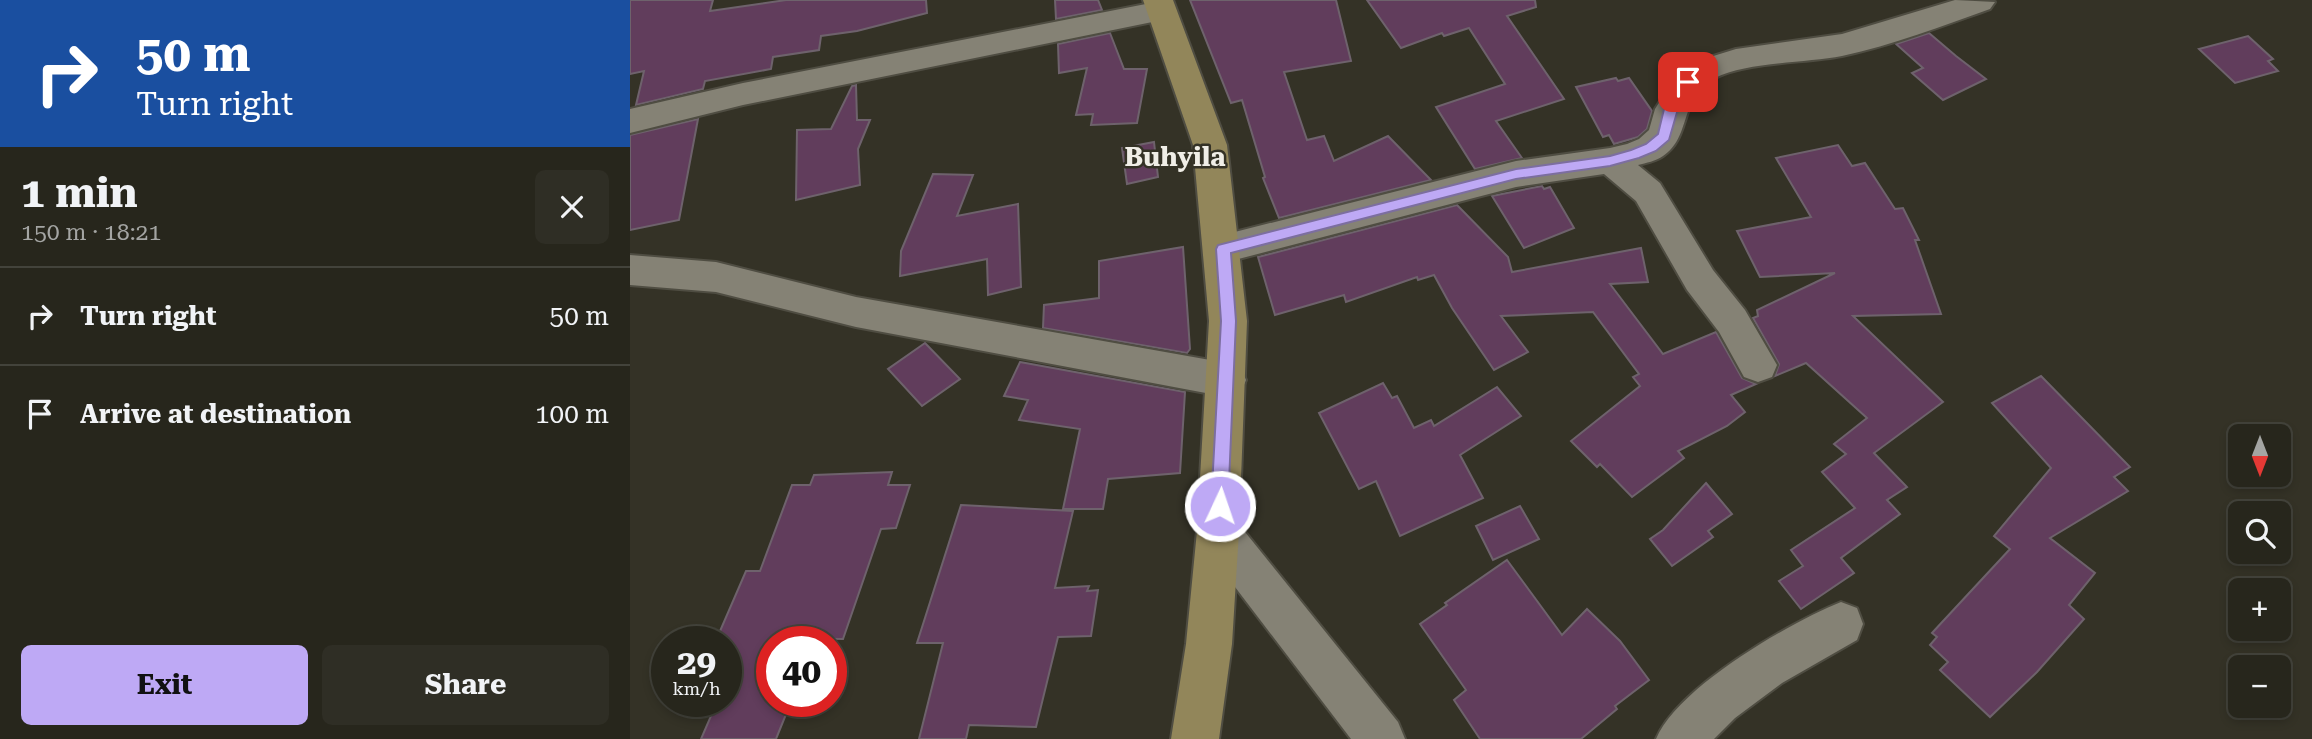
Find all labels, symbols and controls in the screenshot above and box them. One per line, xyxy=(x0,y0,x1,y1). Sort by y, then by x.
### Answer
text: 50 m xyxy=(136,26,251,83)
icon: right xyxy=(21,28,112,119)
pin xyxy=(1658,52,1718,112)
icon: arrive xyxy=(1669,63,1707,101)
text: Turn right xyxy=(136,85,293,123)
district label: Buhyila xyxy=(1125,142,1225,172)
text: 1 min xyxy=(21,168,138,217)
button: close xyxy=(535,170,609,244)
text: 150 m · 18:21 xyxy=(21,219,161,246)
icon: right xyxy=(21,297,59,335)
text: Turn right xyxy=(80,301,216,331)
text: 50 m xyxy=(550,301,609,331)
icon: arrive xyxy=(21,395,59,433)
text: Arrive at destination xyxy=(80,399,351,429)
text: 100 m xyxy=(535,399,609,429)
north arrow xyxy=(2228,424,2291,486)
map controls xyxy=(2228,424,2291,718)
position arrow xyxy=(1183,469,1257,543)
button: search xyxy=(2228,501,2291,564)
button: + xyxy=(2228,578,2291,641)
speed limit sign: 40 xyxy=(756,626,847,717)
text: 29 xyxy=(677,642,716,683)
button: Exit xyxy=(21,645,308,725)
button: Share xyxy=(322,645,609,725)
button: − xyxy=(2228,655,2291,718)
text: km/h xyxy=(672,678,721,699)

